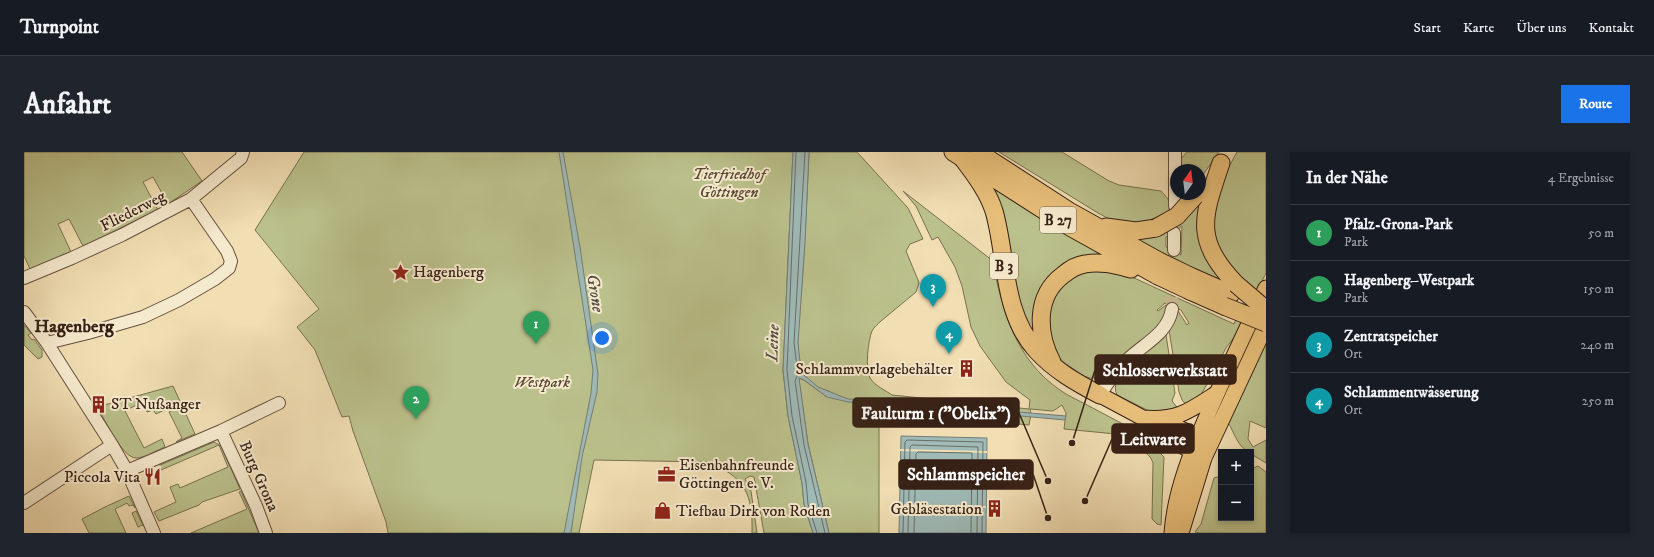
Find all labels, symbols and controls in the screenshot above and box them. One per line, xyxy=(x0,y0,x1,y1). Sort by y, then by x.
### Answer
text: Turnpoint xyxy=(20,16,99,39)
text: Start xyxy=(1414,19,1441,37)
text: Karte xyxy=(1463,19,1494,37)
text: Über uns xyxy=(1516,19,1566,37)
text: Kontakt xyxy=(1588,19,1634,37)
button: Route xyxy=(1561,85,1630,123)
text: Anfahrt xyxy=(24,87,111,122)
park label: Tierfriedhof Göttingen xyxy=(693,164,769,202)
north arrow xyxy=(1170,164,1206,200)
text: In der Nähe xyxy=(1306,167,1388,189)
text: 4 Ergebnisse xyxy=(1548,170,1614,186)
street label: Fliederweg xyxy=(97,186,169,236)
road number: B 27 xyxy=(1040,207,1076,233)
text: Pfalz-Grona-Park xyxy=(1344,215,1453,234)
text: 1 xyxy=(1317,225,1321,241)
text: 50 m xyxy=(1588,225,1614,241)
text: Park xyxy=(1344,234,1368,250)
road number: B 3 xyxy=(990,253,1018,279)
place icon: Hagenberg xyxy=(390,262,410,282)
place label: Hagenberg xyxy=(413,262,484,282)
text: Hagenberg–Westpark xyxy=(1344,271,1474,290)
water label: Grone xyxy=(581,272,609,315)
pin: 3 xyxy=(920,274,946,307)
text: 2 xyxy=(1316,281,1322,297)
text: 150 m xyxy=(1583,281,1614,297)
text: Park xyxy=(1344,290,1368,306)
pin: 1 xyxy=(523,311,549,344)
district label: Hagenberg xyxy=(34,316,115,338)
pin: 4 xyxy=(936,321,962,354)
water label: Leine xyxy=(761,323,785,363)
text: Zentratspeicher xyxy=(1344,327,1438,346)
your location xyxy=(592,328,612,348)
text: 3 xyxy=(1317,337,1321,353)
text: 240 m xyxy=(1581,337,1614,353)
text: Ort xyxy=(1344,346,1362,362)
callout: Schlosserwerkstatt xyxy=(1095,355,1236,384)
place label: Schlammvorlagebehälter xyxy=(795,359,953,379)
building icon: Schlammvorlagebehälter xyxy=(956,359,976,379)
text: Schlosserwerkstatt xyxy=(1102,360,1228,382)
park label: Westpark xyxy=(514,372,570,392)
text: Schlammentwässerung xyxy=(1344,383,1478,402)
pin: 2 xyxy=(403,386,429,419)
text: 4 xyxy=(1315,393,1323,409)
text: 250 m xyxy=(1582,393,1614,409)
building icon: ST Nußanger xyxy=(88,394,108,414)
place label: ST Nußanger xyxy=(111,394,201,414)
callout: Faulturm 1 ("Obelix") xyxy=(853,398,1019,427)
text: Ort xyxy=(1344,402,1362,418)
text: Faulturm 1 ("Obelix") xyxy=(861,403,1011,425)
callout: Leitwarte xyxy=(1112,424,1194,453)
text: Leitwarte xyxy=(1120,429,1186,451)
street label: Burg Grona xyxy=(235,438,283,515)
map controls xyxy=(1218,449,1254,521)
button: + xyxy=(1218,449,1254,485)
place label: Eisenbahnfreunde Göttingen e. V. xyxy=(679,455,795,493)
callout: Schlammspeicher xyxy=(899,460,1033,489)
office icon: Eisenbahnfreunde Göttingen e. V. xyxy=(656,464,676,484)
text: Schlammspeicher xyxy=(907,464,1026,486)
place label: Piccola Vita xyxy=(64,467,140,487)
restaurant icon: Piccola Vita xyxy=(143,467,163,487)
button: − xyxy=(1218,485,1254,521)
place label: Gebläsestation xyxy=(891,499,983,519)
building icon: Gebläsestation xyxy=(985,499,1005,519)
shop icon: Tiefbau Dirk von Roden xyxy=(653,501,673,521)
place label: Tiefbau Dirk von Roden xyxy=(676,501,831,521)

